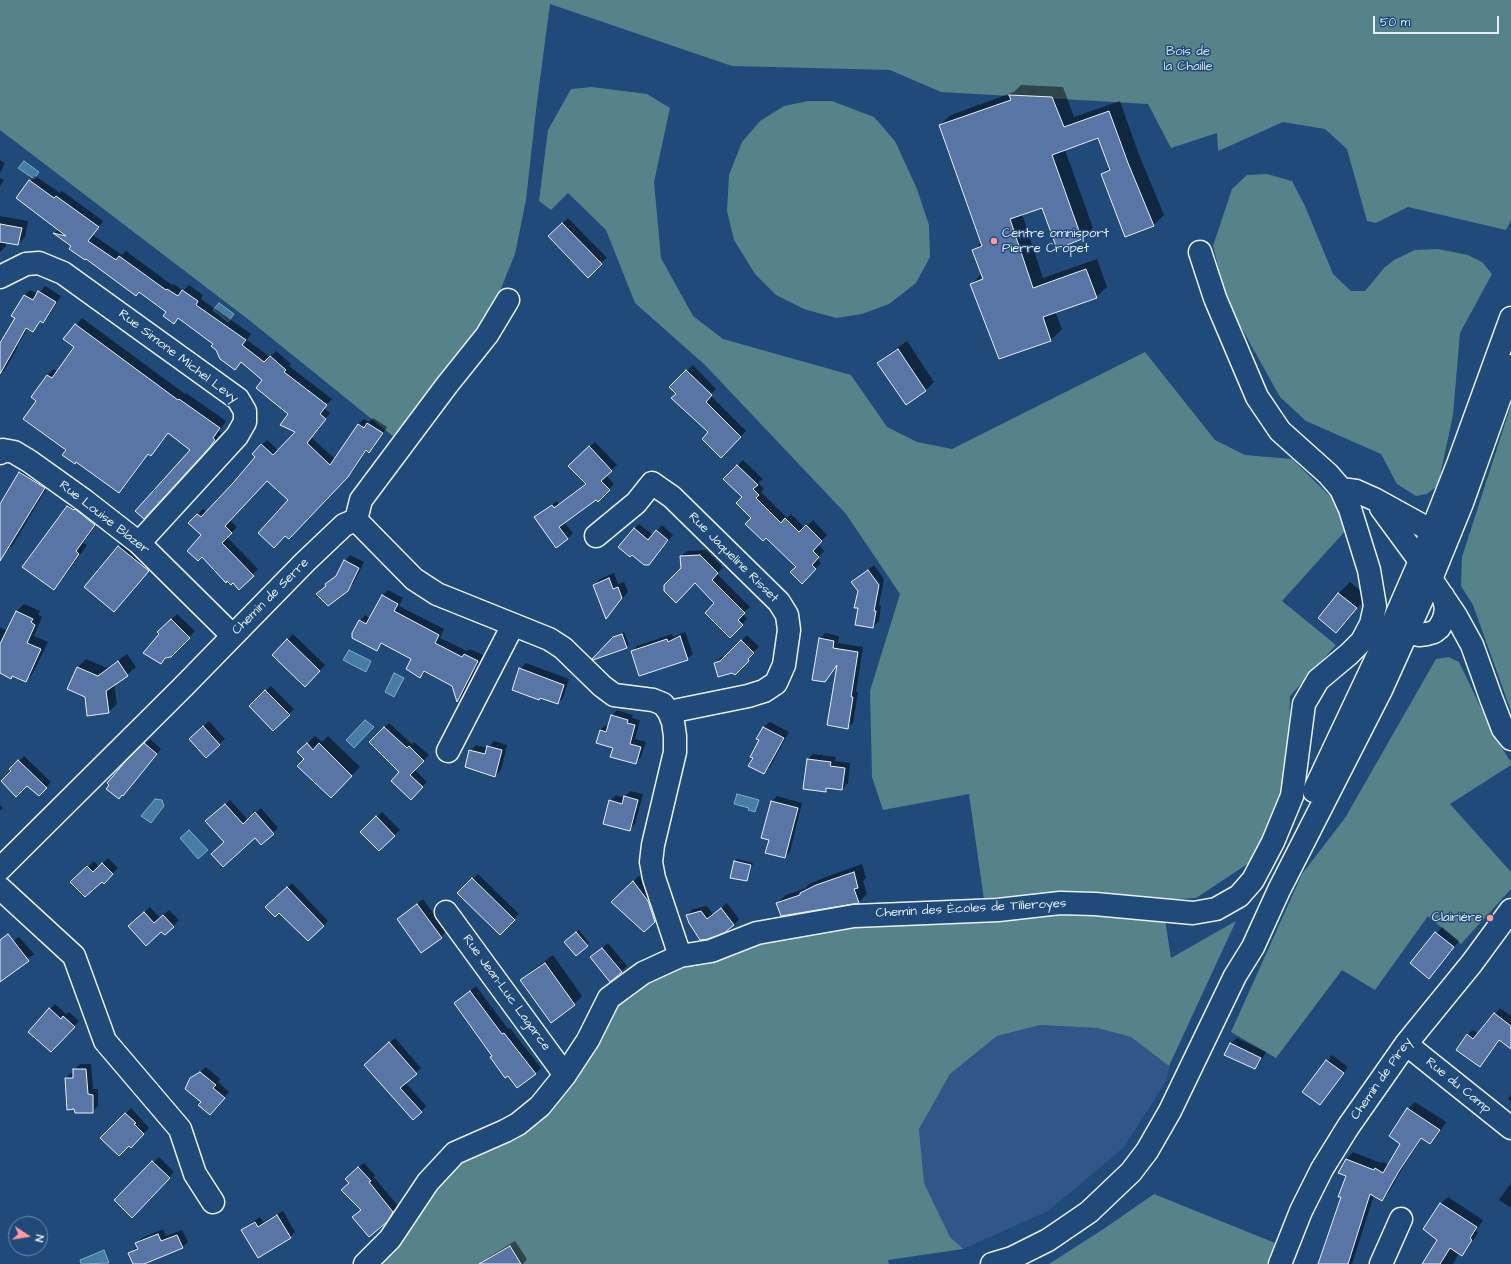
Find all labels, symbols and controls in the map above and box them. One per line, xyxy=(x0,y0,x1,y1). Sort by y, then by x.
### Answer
scale bar xyxy=(1375,8,1501,34)
text: 50 m xyxy=(1380,14,1410,31)
park label: Bois de la Chaille xyxy=(1163,44,1213,75)
place label: Centre omnisport Pierre Cropet xyxy=(1002,226,1109,257)
marker: Centre omnisport Pierre Cropet xyxy=(989,236,999,246)
street label: Rue Simone Michel Levy xyxy=(115,307,241,407)
street label: Rue Louise Blazer xyxy=(56,478,152,558)
street label: Rue Jaqueline Risset xyxy=(685,510,781,606)
street label: Chemin de Serre xyxy=(229,555,313,639)
street label: Chemin des Écoles de Tilleroyes xyxy=(875,896,1067,922)
place label: Clairière xyxy=(1432,910,1482,926)
marker: Clairière xyxy=(1485,913,1495,923)
street label: Rue Jean-Luc Lagarce xyxy=(459,932,553,1054)
street label: Chemin de Pirey xyxy=(1348,1035,1416,1123)
street label: Rue du Camp xyxy=(1422,1055,1494,1117)
north arrow xyxy=(8,1216,48,1256)
text: N xyxy=(31,1233,47,1243)

